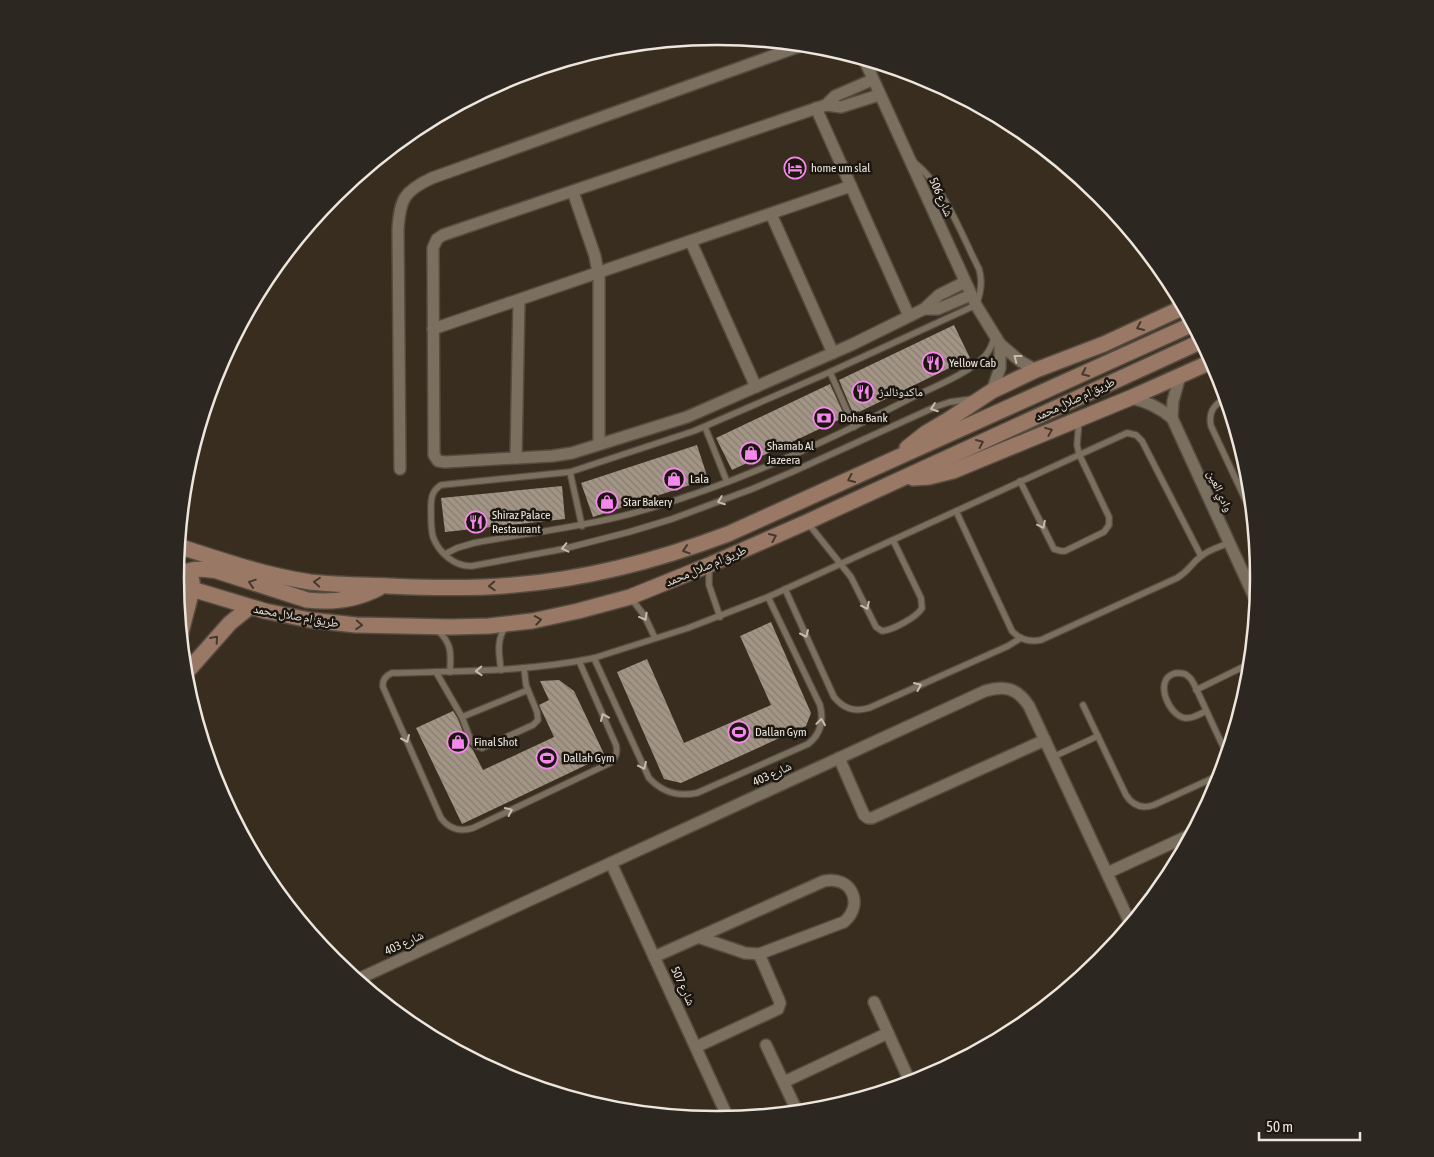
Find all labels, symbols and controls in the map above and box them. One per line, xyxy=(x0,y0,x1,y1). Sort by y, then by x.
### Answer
hotel icon: home um slal xyxy=(783,156,807,180)
place label: home um slal xyxy=(811,161,871,175)
street label: شارع 506 xyxy=(925,175,956,219)
one-way arrow xyxy=(1136,321,1145,331)
restaurant icon: Yellow Cab xyxy=(921,351,945,375)
one-way arrow xyxy=(1013,355,1023,364)
place label: Yellow Cab xyxy=(949,356,997,370)
one-way arrow xyxy=(1081,367,1090,377)
street label: طريق ام صلال محمد xyxy=(1033,374,1118,424)
restaurant icon: ماكدونالدز xyxy=(851,380,875,404)
place label: ماكدونالدز xyxy=(878,385,923,399)
one-way arrow xyxy=(930,402,938,412)
bank icon: Doha Bank xyxy=(812,406,836,430)
place label: Doha Bank xyxy=(840,411,888,425)
one-way arrow xyxy=(1045,427,1053,437)
one-way arrow xyxy=(975,438,984,449)
place label: Shamab Al Jazeera xyxy=(767,439,815,467)
shop icon: Shamab Al Jazeera xyxy=(739,441,763,465)
shop icon: Lala xyxy=(662,467,686,491)
street label: وادي العين xyxy=(1202,468,1236,515)
place label: Lala xyxy=(690,472,709,486)
one-way arrow xyxy=(847,473,856,484)
shop icon: Star Bakery xyxy=(595,490,619,514)
place label: Star Bakery xyxy=(623,495,673,509)
one-way arrow xyxy=(717,495,726,505)
place label: Shiraz Palace Restaurant xyxy=(492,508,550,536)
restaurant icon: Shiraz Palace Restaurant xyxy=(464,510,488,534)
one-way arrow xyxy=(1035,520,1046,529)
one-way arrow xyxy=(768,533,777,544)
one-way arrow xyxy=(561,542,570,553)
street label: طريق ام صلال محمد xyxy=(664,543,749,590)
one-way arrow xyxy=(682,544,690,554)
one-way arrow xyxy=(312,577,320,588)
one-way arrow xyxy=(249,578,257,588)
one-way arrow xyxy=(488,581,496,592)
one-way arrow xyxy=(860,601,870,610)
street label: طريق ام صلال محمد xyxy=(252,602,340,631)
one-way arrow xyxy=(638,612,648,621)
one-way arrow xyxy=(534,615,543,625)
one-way arrow xyxy=(355,620,363,631)
one-way arrow xyxy=(799,629,810,638)
one-way arrow xyxy=(210,636,219,645)
one-way arrow xyxy=(474,665,482,676)
one-way arrow xyxy=(913,682,922,693)
one-way arrow xyxy=(599,713,610,722)
one-way arrow xyxy=(815,717,825,726)
sports icon: Dallan Gym xyxy=(727,720,751,744)
place label: Dallan Gym xyxy=(755,725,807,739)
shop icon: Final Shot xyxy=(446,730,470,754)
one-way arrow xyxy=(400,734,411,743)
place label: Final Shot xyxy=(474,735,518,749)
sports icon: Dallah Gym xyxy=(535,746,559,770)
place label: Dallah Gym xyxy=(563,751,615,765)
street label: شارع 403 xyxy=(750,759,794,790)
one-way arrow xyxy=(637,760,647,769)
one-way arrow xyxy=(504,806,513,817)
street label: شارع 403 xyxy=(382,928,426,959)
street label: شارع 507 xyxy=(667,964,698,1008)
scale bar xyxy=(1259,1110,1360,1142)
text: 50 m xyxy=(1266,1118,1293,1135)

